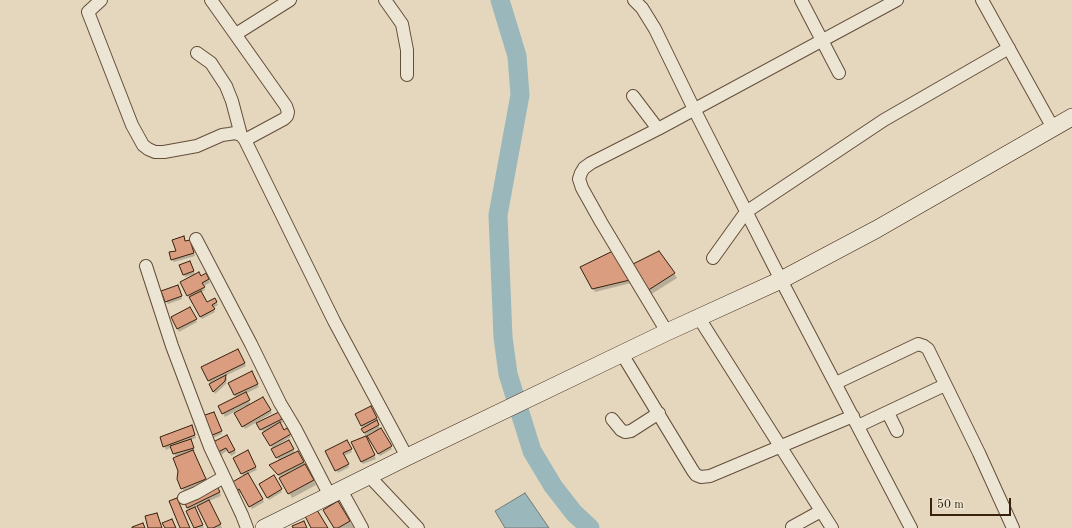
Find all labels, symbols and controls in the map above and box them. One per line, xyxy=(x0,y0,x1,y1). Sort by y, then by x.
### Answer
scale bar xyxy=(932,490,1013,516)
text: 50 m xyxy=(937,499,964,511)

